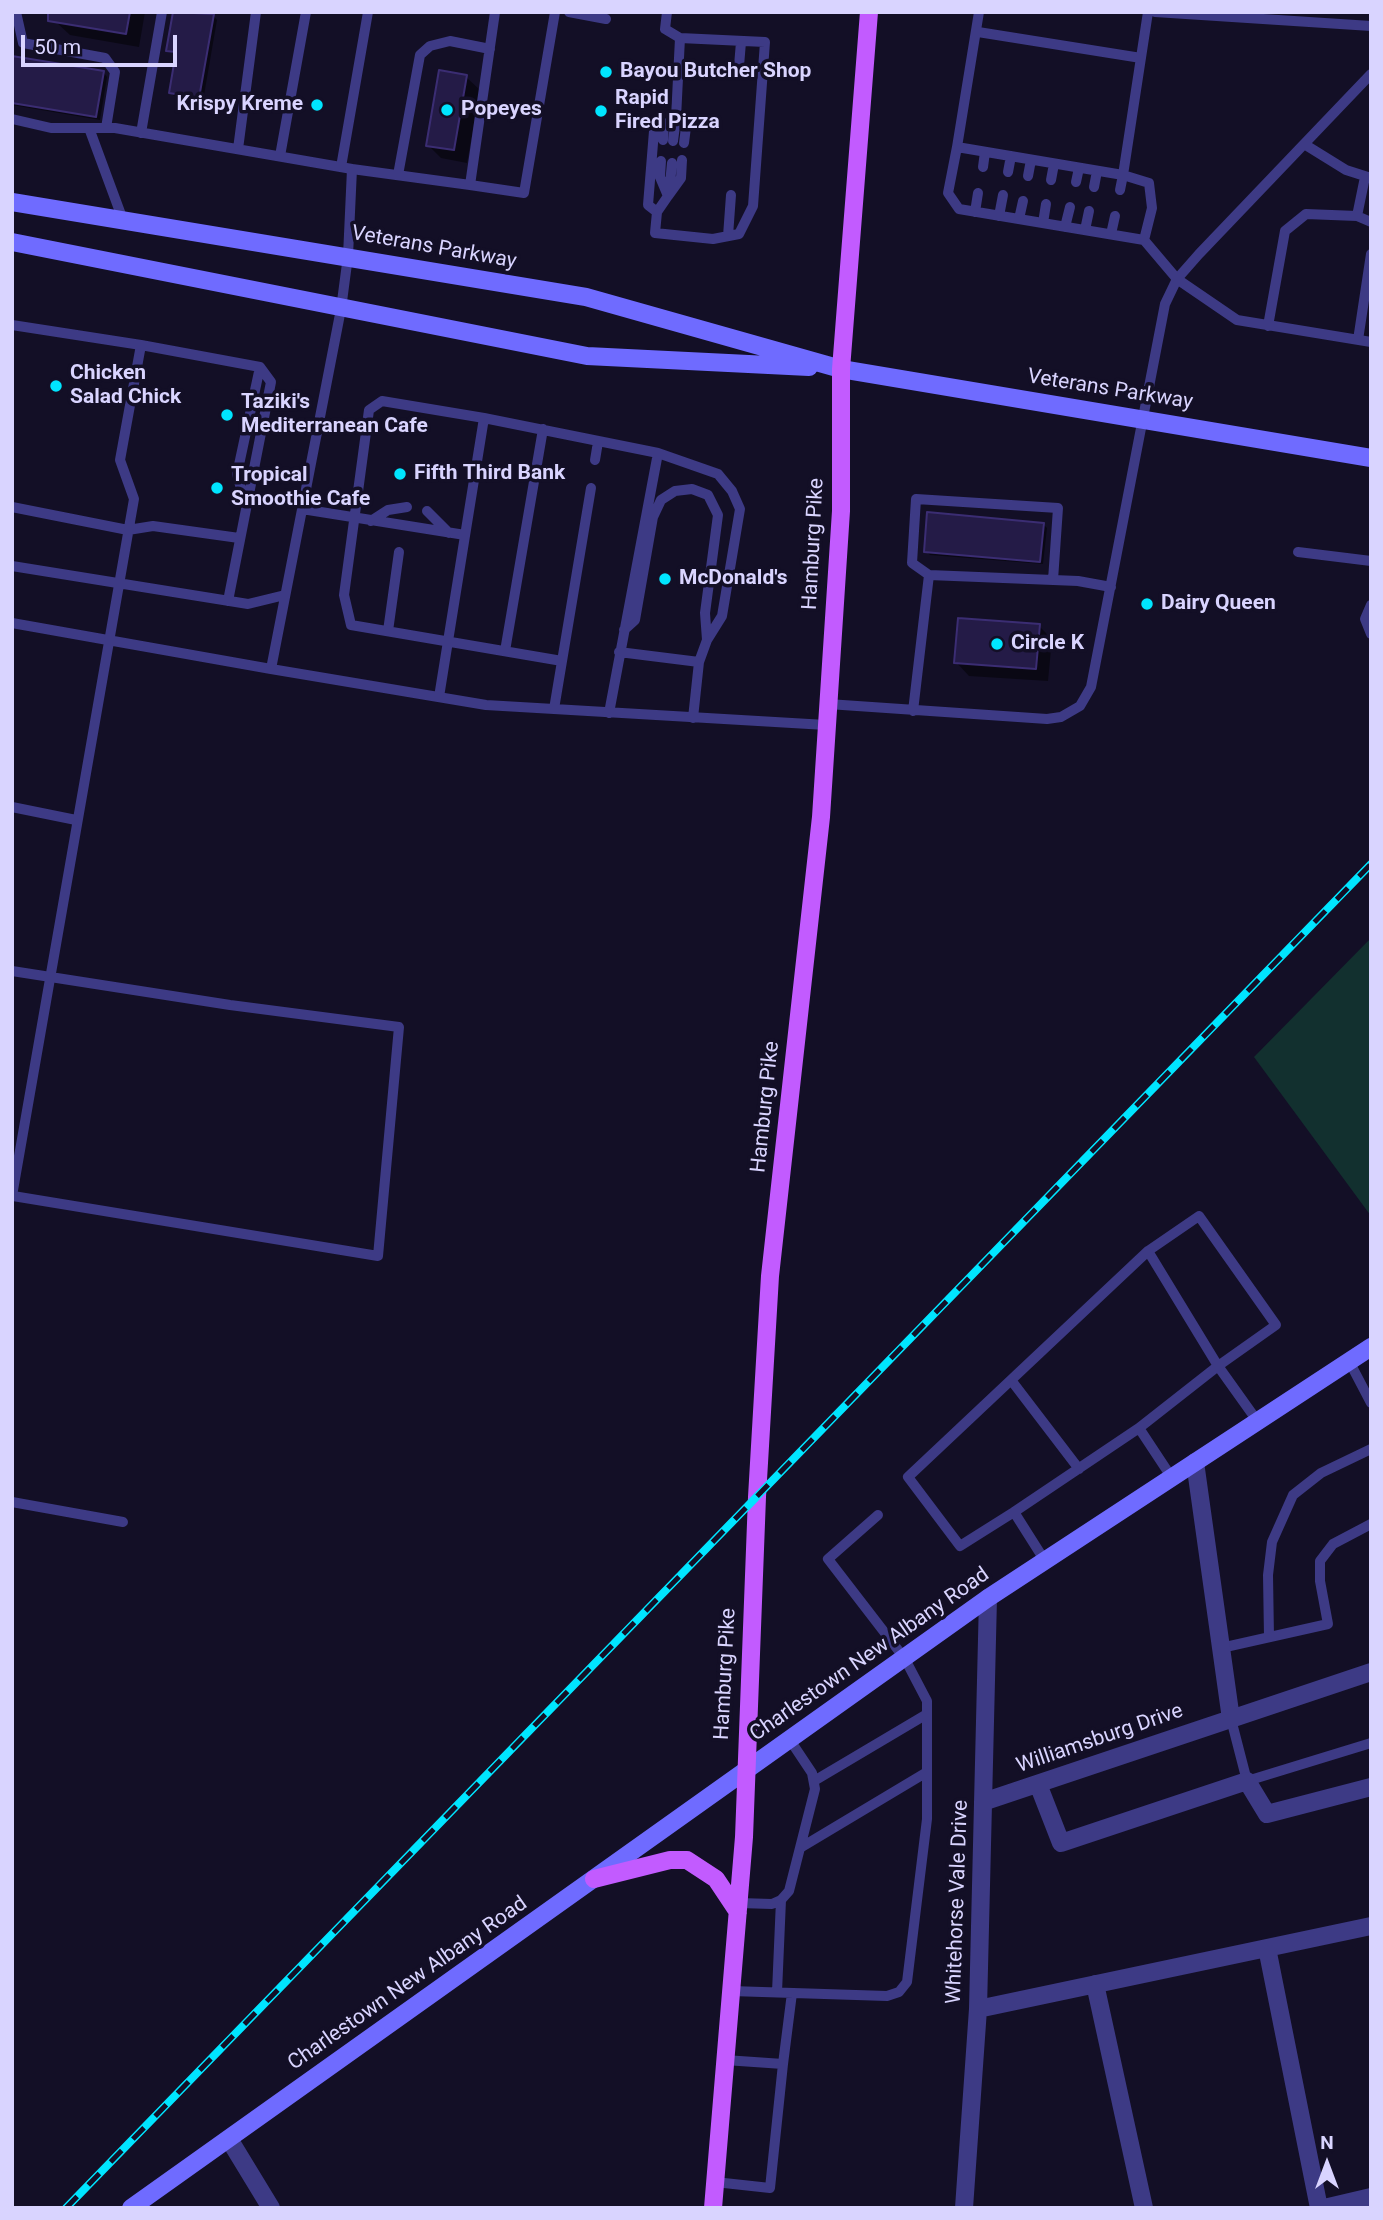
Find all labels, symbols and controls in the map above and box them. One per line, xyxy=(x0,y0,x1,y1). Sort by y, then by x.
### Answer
scale bar xyxy=(24,21,180,65)
text: 50 m xyxy=(34,35,81,59)
place label: Bayou Butcher Shop xyxy=(620,59,811,85)
marker: Bayou Butcher Shop xyxy=(598,64,614,80)
place label: Rapid Fired Pizza xyxy=(615,86,720,136)
place label: Krispy Kreme xyxy=(176,92,303,118)
marker: Krispy Kreme xyxy=(309,97,325,113)
place label: Popeyes xyxy=(461,97,542,123)
marker: Popeyes xyxy=(439,102,455,118)
marker: Rapid Fired Pizza xyxy=(593,103,609,119)
street label: Veterans Parkway xyxy=(350,221,518,275)
place label: Chicken Salad Chick xyxy=(70,361,181,411)
street label: Veterans Parkway xyxy=(1025,364,1195,416)
marker: Chicken Salad Chick xyxy=(48,378,64,394)
place label: Taziki's Mediterranean Cafe xyxy=(241,390,428,440)
marker: Taziki's Mediterranean Cafe xyxy=(219,407,235,423)
place label: Fifth Third Bank xyxy=(414,461,565,487)
place label: Tropical Smoothie Cafe xyxy=(231,463,370,513)
marker: Fifth Third Bank xyxy=(392,466,408,482)
street label: Hamburg Pike xyxy=(798,477,830,611)
marker: Tropical Smoothie Cafe xyxy=(209,480,225,496)
place label: McDonald's xyxy=(679,566,787,592)
marker: McDonald's xyxy=(657,571,673,587)
place label: Dairy Queen xyxy=(1161,591,1276,617)
marker: Dairy Queen xyxy=(1139,596,1155,612)
place label: Circle K xyxy=(1011,631,1084,657)
marker: Circle K xyxy=(989,636,1005,652)
street label: Hamburg Pike xyxy=(747,1040,785,1174)
street label: Charlestown New Albany Road xyxy=(746,1563,994,1747)
street label: Hamburg Pike xyxy=(710,1607,742,1741)
street label: Williamsburg Drive xyxy=(1014,1699,1186,1779)
street label: Whitehorse Vale Drive xyxy=(942,1800,974,2004)
street label: Charlestown New Albany Road xyxy=(284,1892,532,2076)
north arrow xyxy=(1292,2129,1362,2199)
text: N xyxy=(1320,2131,1334,2154)

